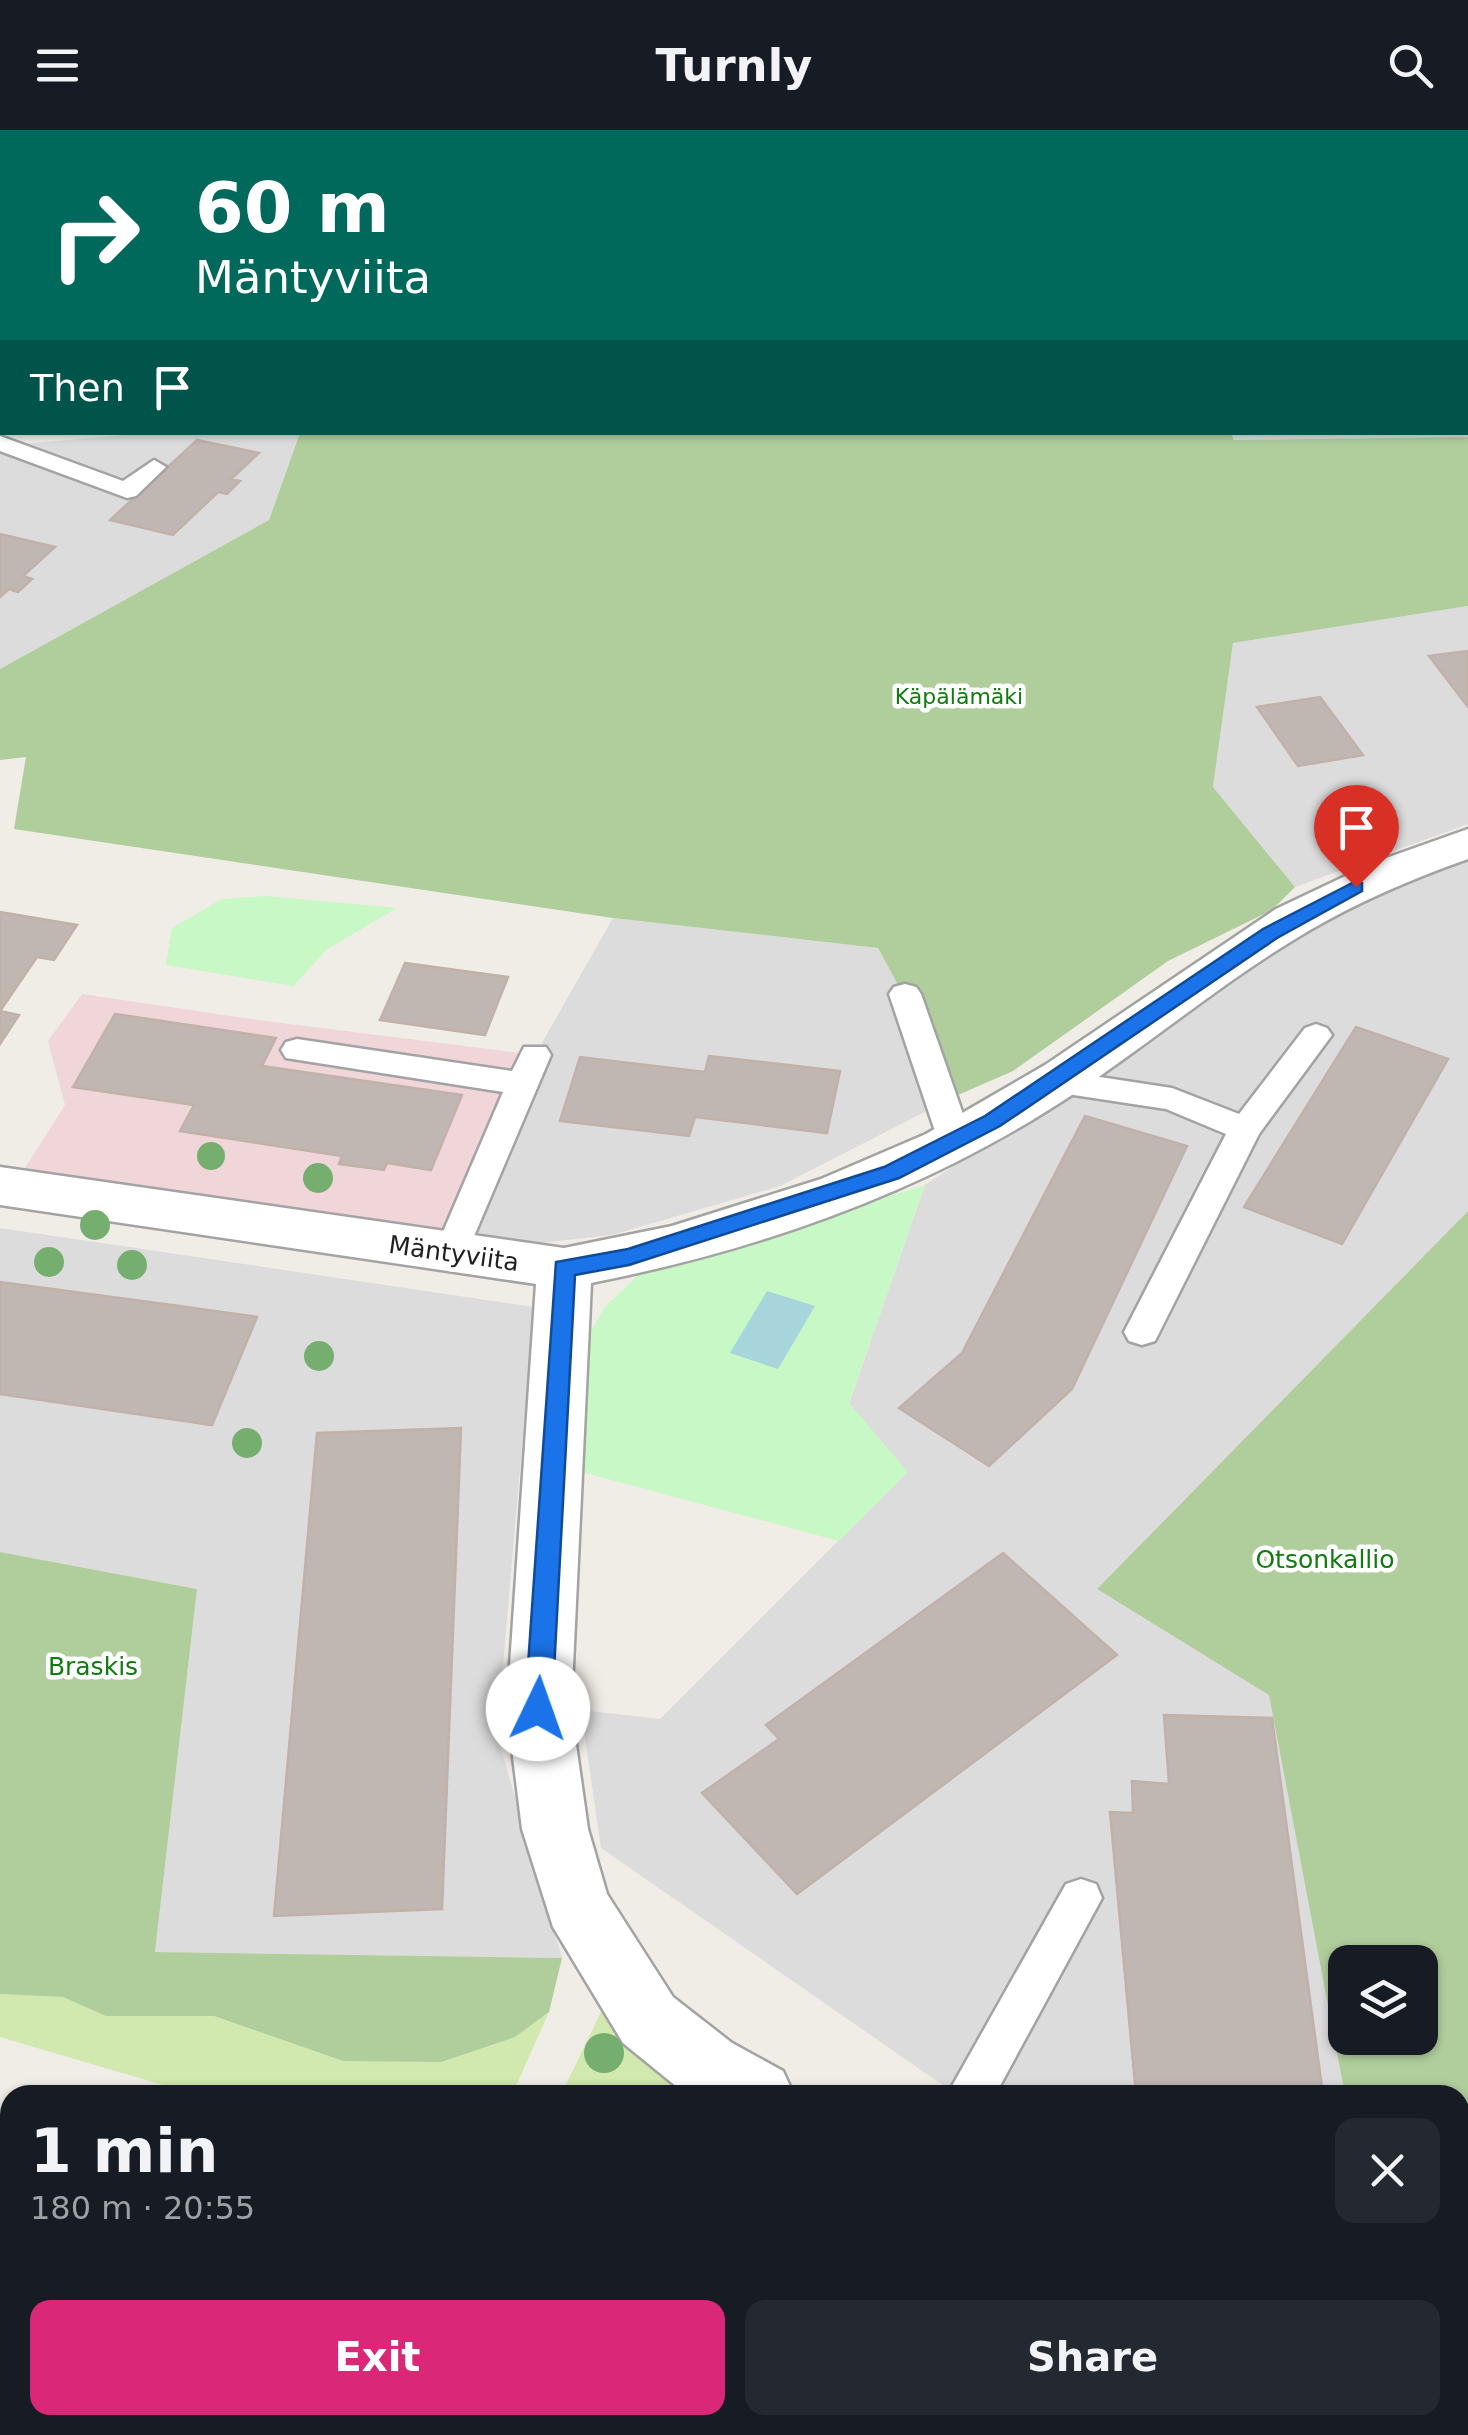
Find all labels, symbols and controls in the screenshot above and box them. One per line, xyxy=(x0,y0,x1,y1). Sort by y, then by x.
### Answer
icon: menu xyxy=(30,38,85,93)
icon: search xyxy=(1383,38,1438,93)
text: Turnly xyxy=(656,39,812,92)
text: 60 m xyxy=(195,167,390,249)
icon: right xyxy=(30,170,160,300)
text: Mäntyviita xyxy=(195,251,431,304)
icon: arrive xyxy=(145,360,200,415)
text: Then xyxy=(30,366,125,410)
park label: Käpälämäki xyxy=(895,684,1023,709)
pin xyxy=(1314,785,1399,888)
icon: arrive xyxy=(1329,800,1384,855)
street label: Mäntyviita xyxy=(387,1230,521,1277)
park label: Otsonkallio xyxy=(1255,1545,1395,1574)
park label: Braskis xyxy=(48,1652,138,1681)
position arrow xyxy=(486,1657,590,1761)
map controls xyxy=(1328,1945,1438,2055)
button: layers xyxy=(1328,1945,1438,2055)
text: 1 min xyxy=(30,2116,218,2186)
button: close xyxy=(1335,2118,1440,2223)
text: 180 m · 20:55 xyxy=(30,2189,255,2227)
button: Exit xyxy=(30,2300,725,2415)
button: Share xyxy=(745,2300,1440,2415)

